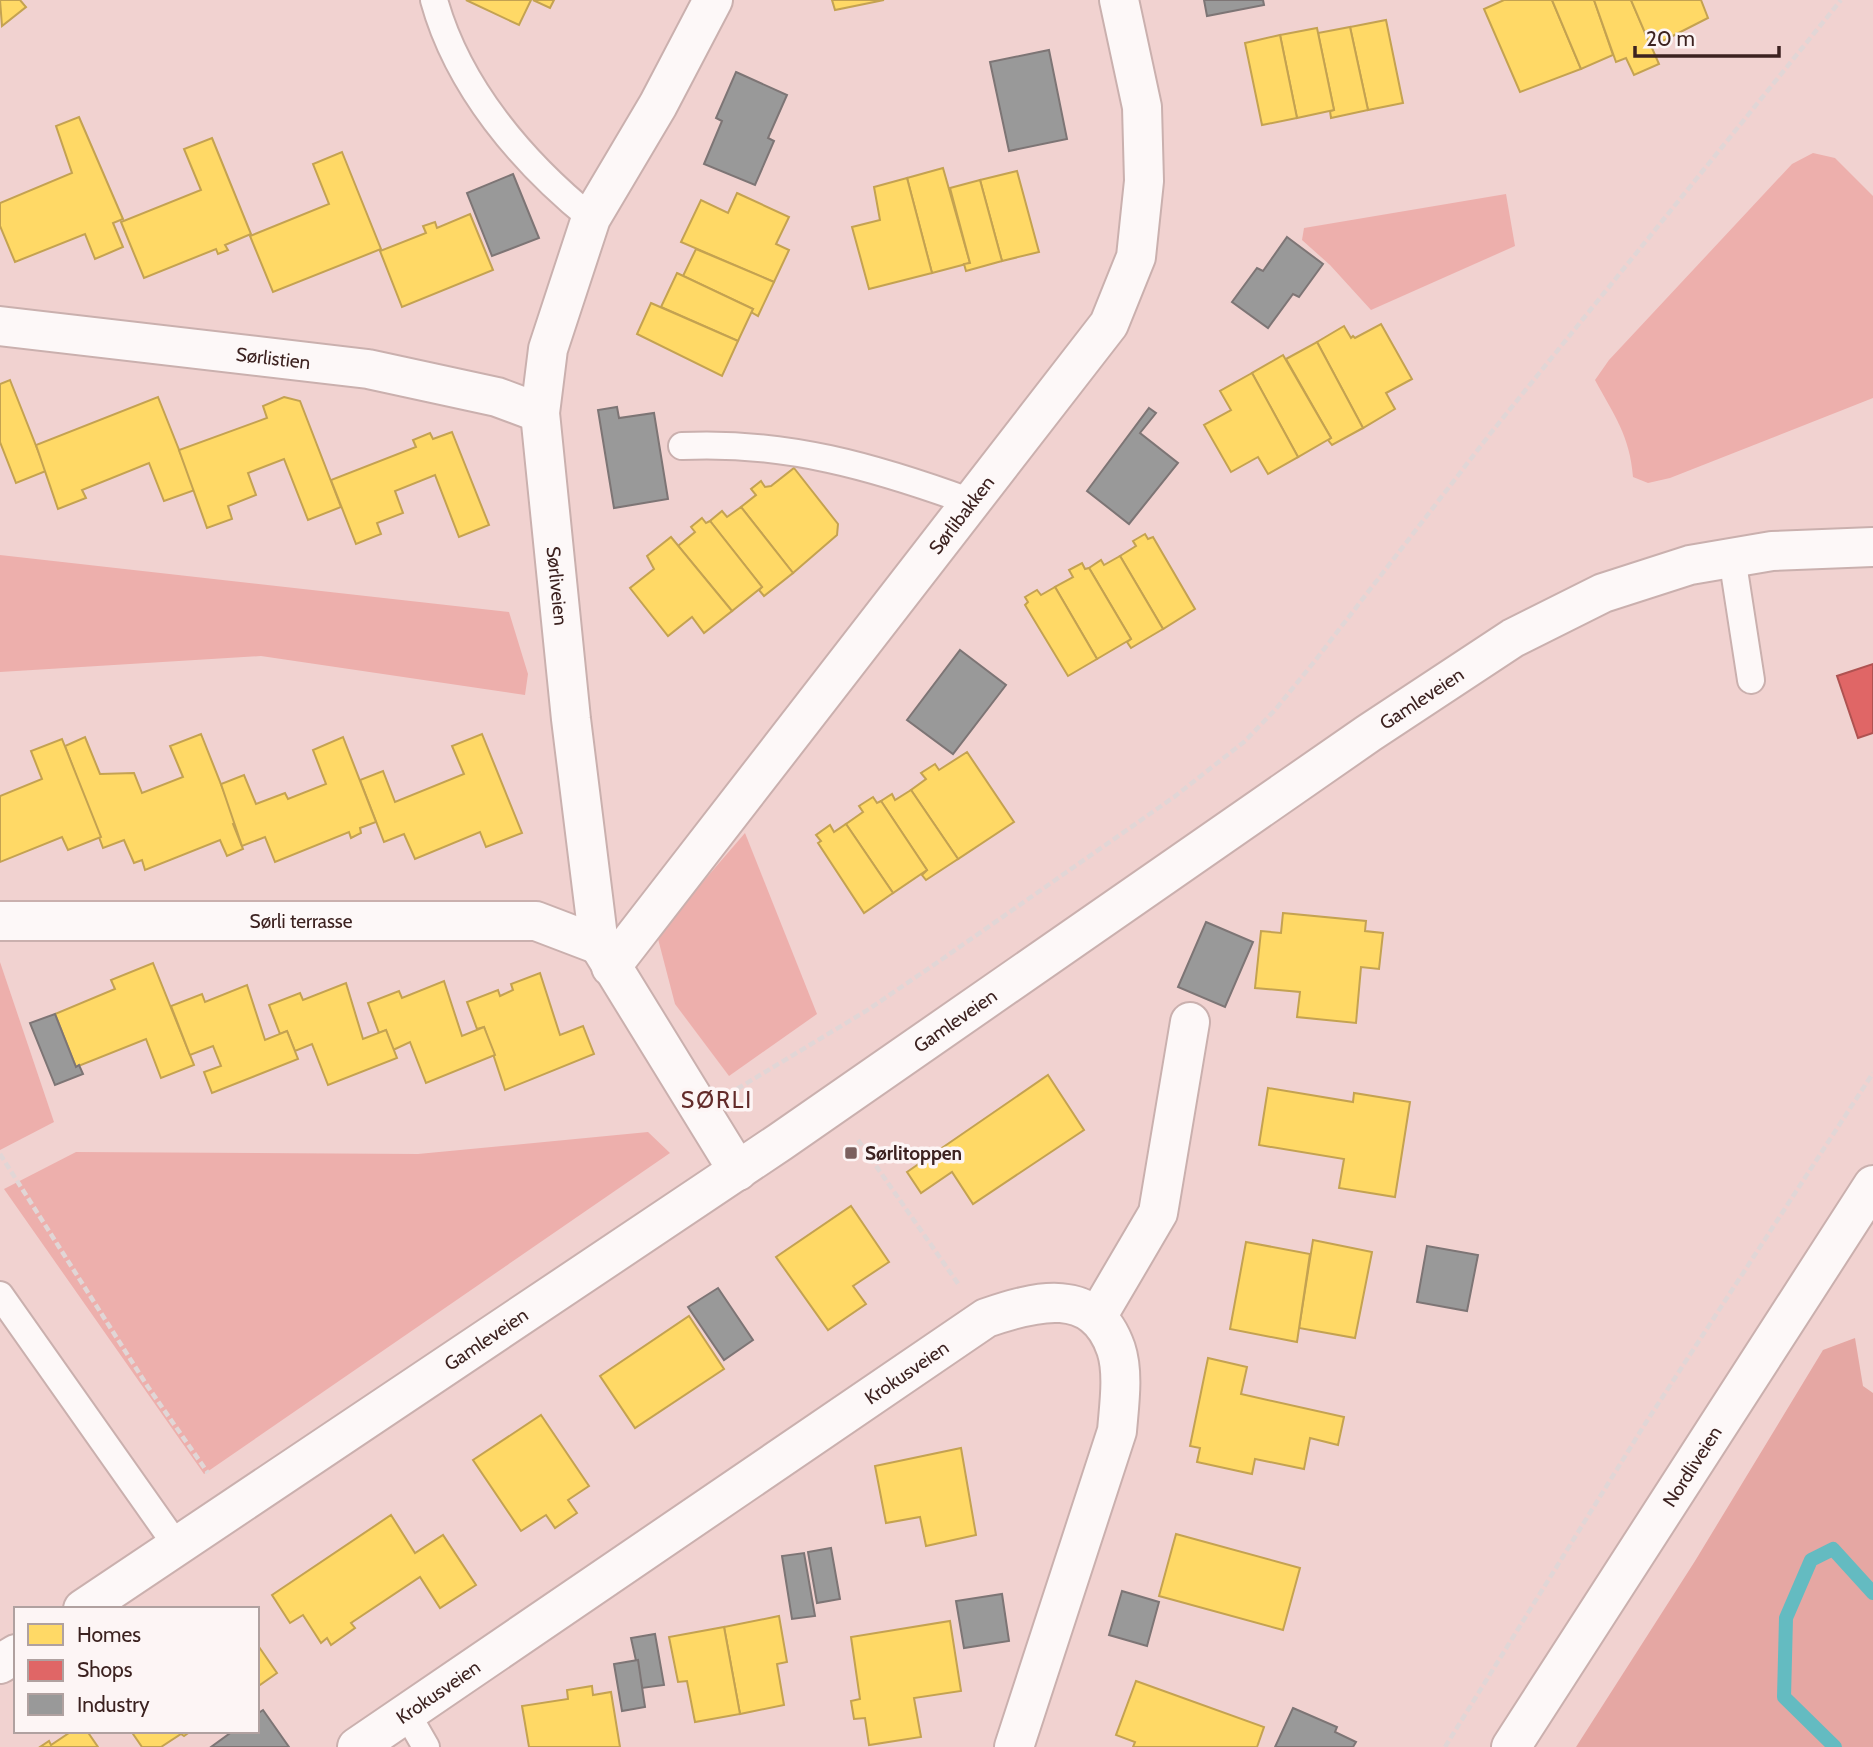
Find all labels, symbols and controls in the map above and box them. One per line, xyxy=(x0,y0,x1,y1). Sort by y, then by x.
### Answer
scale bar xyxy=(1635,14,1778,58)
text: 20 m xyxy=(1646,26,1695,51)
street label: Sørlistien xyxy=(235,343,312,374)
street label: Sørlibakken xyxy=(924,471,999,559)
street label: Sørliveien xyxy=(542,545,572,627)
street label: Gamleveien xyxy=(1375,663,1468,735)
street label: Sørli terrasse xyxy=(250,910,353,933)
street label: Gamleveien xyxy=(909,984,1001,1058)
district label: SØRLI xyxy=(681,1086,753,1114)
place label: Sørlitoppen xyxy=(865,1142,962,1165)
marker: Sørlitoppen xyxy=(843,1145,859,1161)
street label: Gamleveien xyxy=(440,1303,532,1376)
street label: Krokusveien xyxy=(860,1336,953,1409)
street label: Nordliveien xyxy=(1658,1422,1727,1511)
legend xyxy=(14,1607,259,1733)
text: Homes xyxy=(77,1622,141,1647)
street label: Krokusveien xyxy=(392,1655,485,1729)
text: Shops xyxy=(77,1657,133,1682)
text: Industry xyxy=(77,1692,150,1717)

